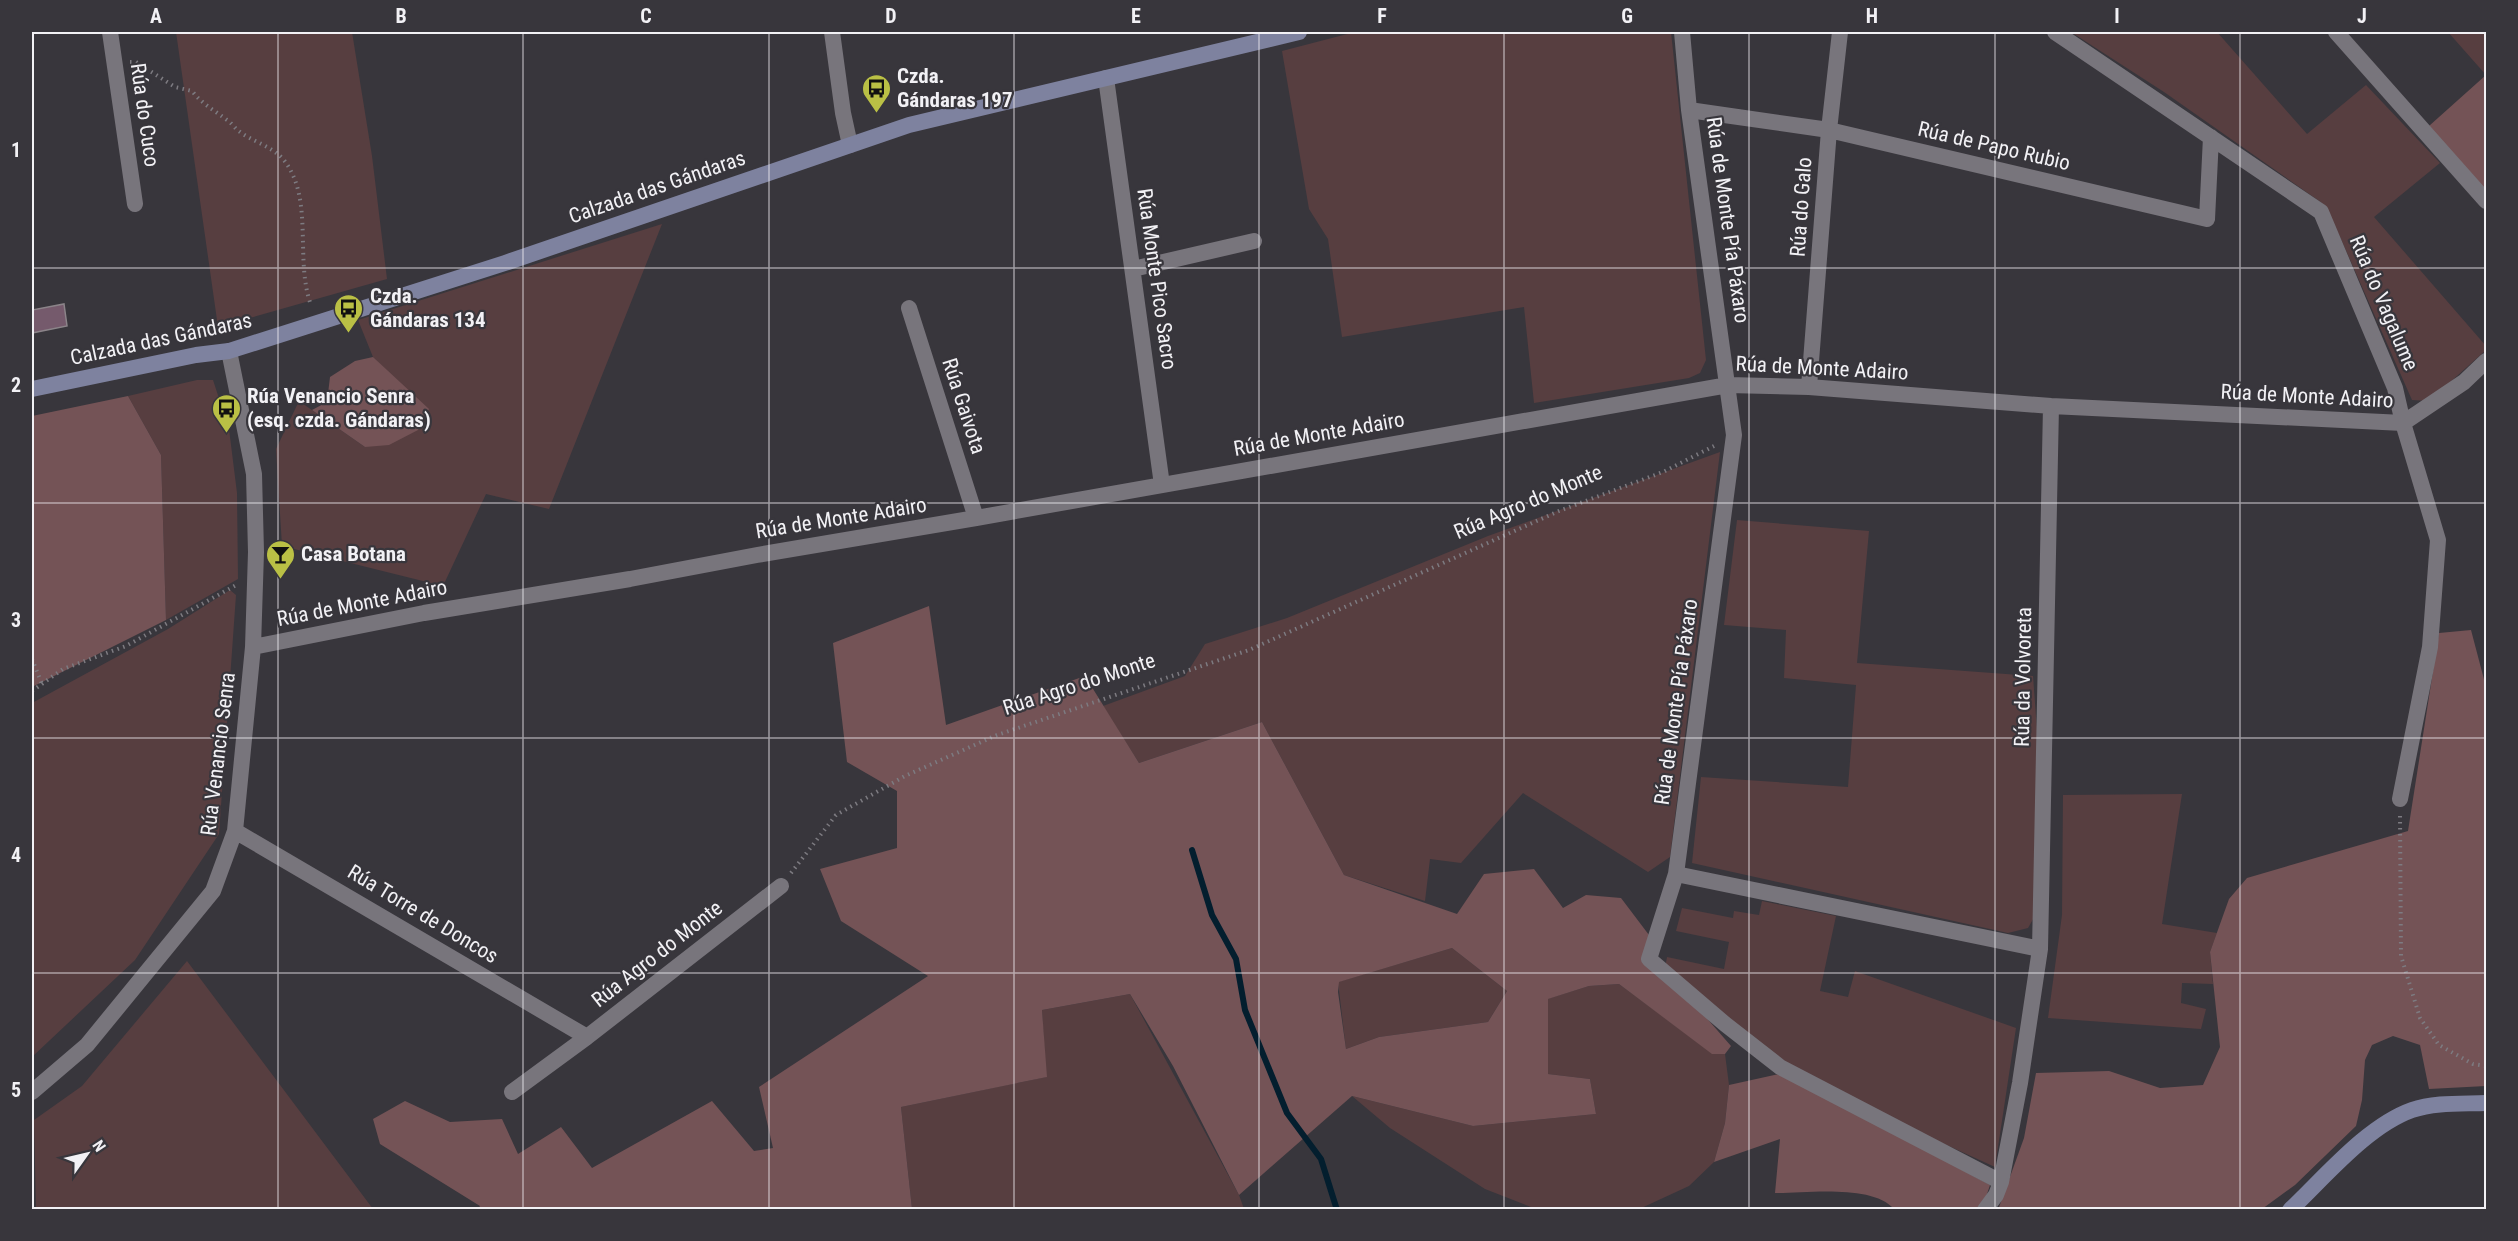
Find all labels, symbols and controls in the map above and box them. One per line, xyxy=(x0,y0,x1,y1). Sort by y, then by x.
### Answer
text: A xyxy=(150,4,162,28)
text: B xyxy=(395,4,407,28)
text: C xyxy=(640,4,652,28)
text: D xyxy=(885,4,897,28)
text: E xyxy=(1131,4,1141,28)
text: F xyxy=(1377,4,1387,28)
text: G xyxy=(1621,4,1633,28)
text: H xyxy=(1866,4,1878,28)
text: I xyxy=(2114,4,2120,28)
text: J xyxy=(2357,4,2367,28)
street label: Rúa do Cuco xyxy=(126,62,164,168)
place label: Czda. Gándaras 197 xyxy=(897,64,1013,112)
bus stop icon: Czda. Gándaras 197 xyxy=(860,72,892,114)
street label: Rúa de Monte Pía Páxaro xyxy=(1702,115,1754,325)
street label: Rúa de Papo Rubio xyxy=(1916,117,2072,175)
text: 1 xyxy=(11,138,21,162)
street label: Calzada das Gándaras xyxy=(566,146,748,228)
street label: Rúa do Galo xyxy=(1786,156,1816,258)
street label: Rúa Monte Pico Sacro xyxy=(1132,187,1182,371)
street label: Rúa do Vagalume xyxy=(2345,232,2423,374)
place label: Czda. Gándaras 134 xyxy=(370,284,486,332)
bus stop icon: Czda. Gándaras 134 xyxy=(333,292,365,334)
street label: Calzada das Gándaras xyxy=(68,308,254,370)
street label: Rúa de Monte Adairo xyxy=(1735,351,1909,385)
street label: Rúa Gaivota xyxy=(937,355,991,457)
text: 2 xyxy=(11,373,21,397)
street label: Rúa de Monte Adairo xyxy=(2220,379,2394,413)
place label: Rúa Venancio Senra (esq. czda. Gándaras) xyxy=(247,384,431,432)
bus stop icon: Rúa Venancio Senra (esq. czda. Gándaras) xyxy=(210,392,242,434)
street label: Rúa de Monte Adairo xyxy=(1232,407,1406,461)
street label: Rúa Agro do Monte xyxy=(1450,460,1606,544)
street label: Rúa de Monte Adairo xyxy=(754,493,928,543)
bar icon: Casa Botana xyxy=(264,538,296,580)
place label: Casa Botana xyxy=(301,542,406,566)
street label: Rúa de Monte Adairo xyxy=(275,575,449,631)
street label: Rúa de Monte Pía Páxaro xyxy=(1650,597,1702,807)
street label: Rúa da Volvoreta xyxy=(2010,607,2036,747)
text: 3 xyxy=(11,608,21,632)
street label: Rúa Agro do Monte xyxy=(1000,648,1158,720)
street label: Rúa Venancio Senra xyxy=(196,671,240,837)
text: 4 xyxy=(11,843,21,867)
street label: Rúa Torre de Doncos xyxy=(343,860,503,968)
street label: Rúa Agro do Monte xyxy=(587,896,727,1012)
text: 5 xyxy=(11,1078,21,1102)
north arrow xyxy=(57,1124,117,1184)
text: N xyxy=(88,1137,110,1155)

